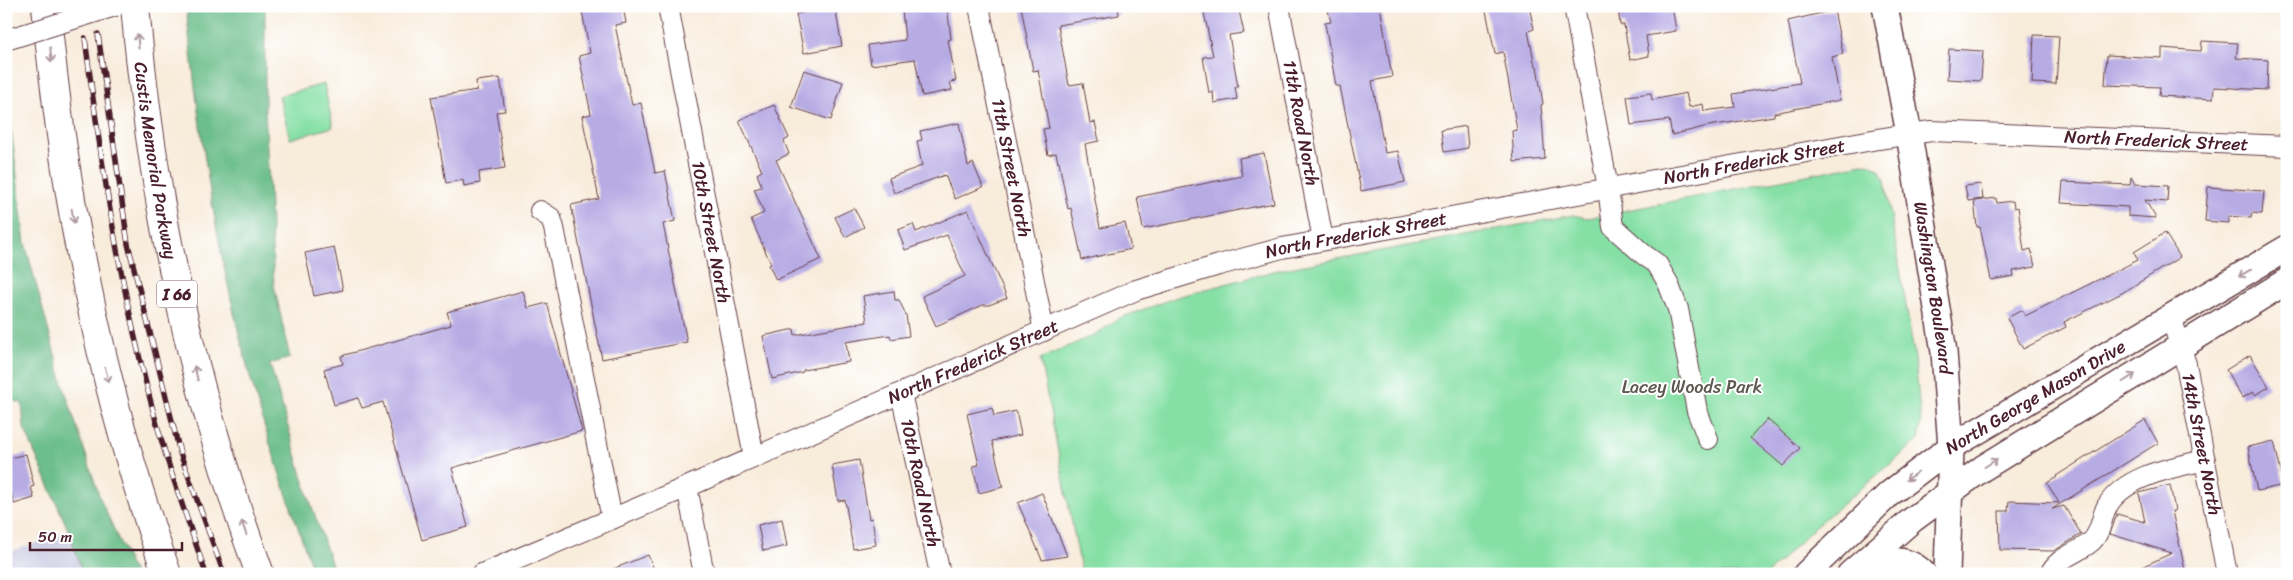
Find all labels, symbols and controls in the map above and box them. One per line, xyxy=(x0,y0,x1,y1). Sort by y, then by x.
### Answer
one-way arrow xyxy=(133,33,142,49)
one-way arrow xyxy=(46,46,56,62)
street label: 11th Road North xyxy=(1274,58,1328,188)
street label: Custis Memorial Parkway xyxy=(125,60,187,263)
street label: 11th Street North xyxy=(982,96,1041,240)
street label: North Frederick Street xyxy=(2064,121,2249,160)
street label: North Frederick Street xyxy=(1661,129,1848,194)
street label: 10th Street North xyxy=(682,158,740,306)
street label: Washington Boulevard xyxy=(1904,199,1962,377)
street label: North Frederick Street xyxy=(1261,202,1449,268)
one-way arrow xyxy=(68,207,78,223)
one-way arrow xyxy=(2238,268,2252,278)
road number: I 66 xyxy=(157,280,197,308)
street label: North Frederick Street xyxy=(882,310,1064,413)
street label: North George Mason Drive xyxy=(1938,331,2132,463)
one-way arrow xyxy=(191,365,200,381)
one-way arrow xyxy=(103,366,112,382)
street label: 14th Street North xyxy=(2172,370,2231,518)
park label: Lacey Woods Park xyxy=(1622,371,1762,403)
one-way arrow xyxy=(2121,372,2135,382)
street label: 10th Road North xyxy=(891,416,950,550)
one-way arrow xyxy=(1983,458,1997,468)
one-way arrow xyxy=(1906,471,1919,482)
scale bar xyxy=(30,520,182,552)
one-way arrow xyxy=(238,520,248,536)
text: 50 m xyxy=(38,524,73,550)

